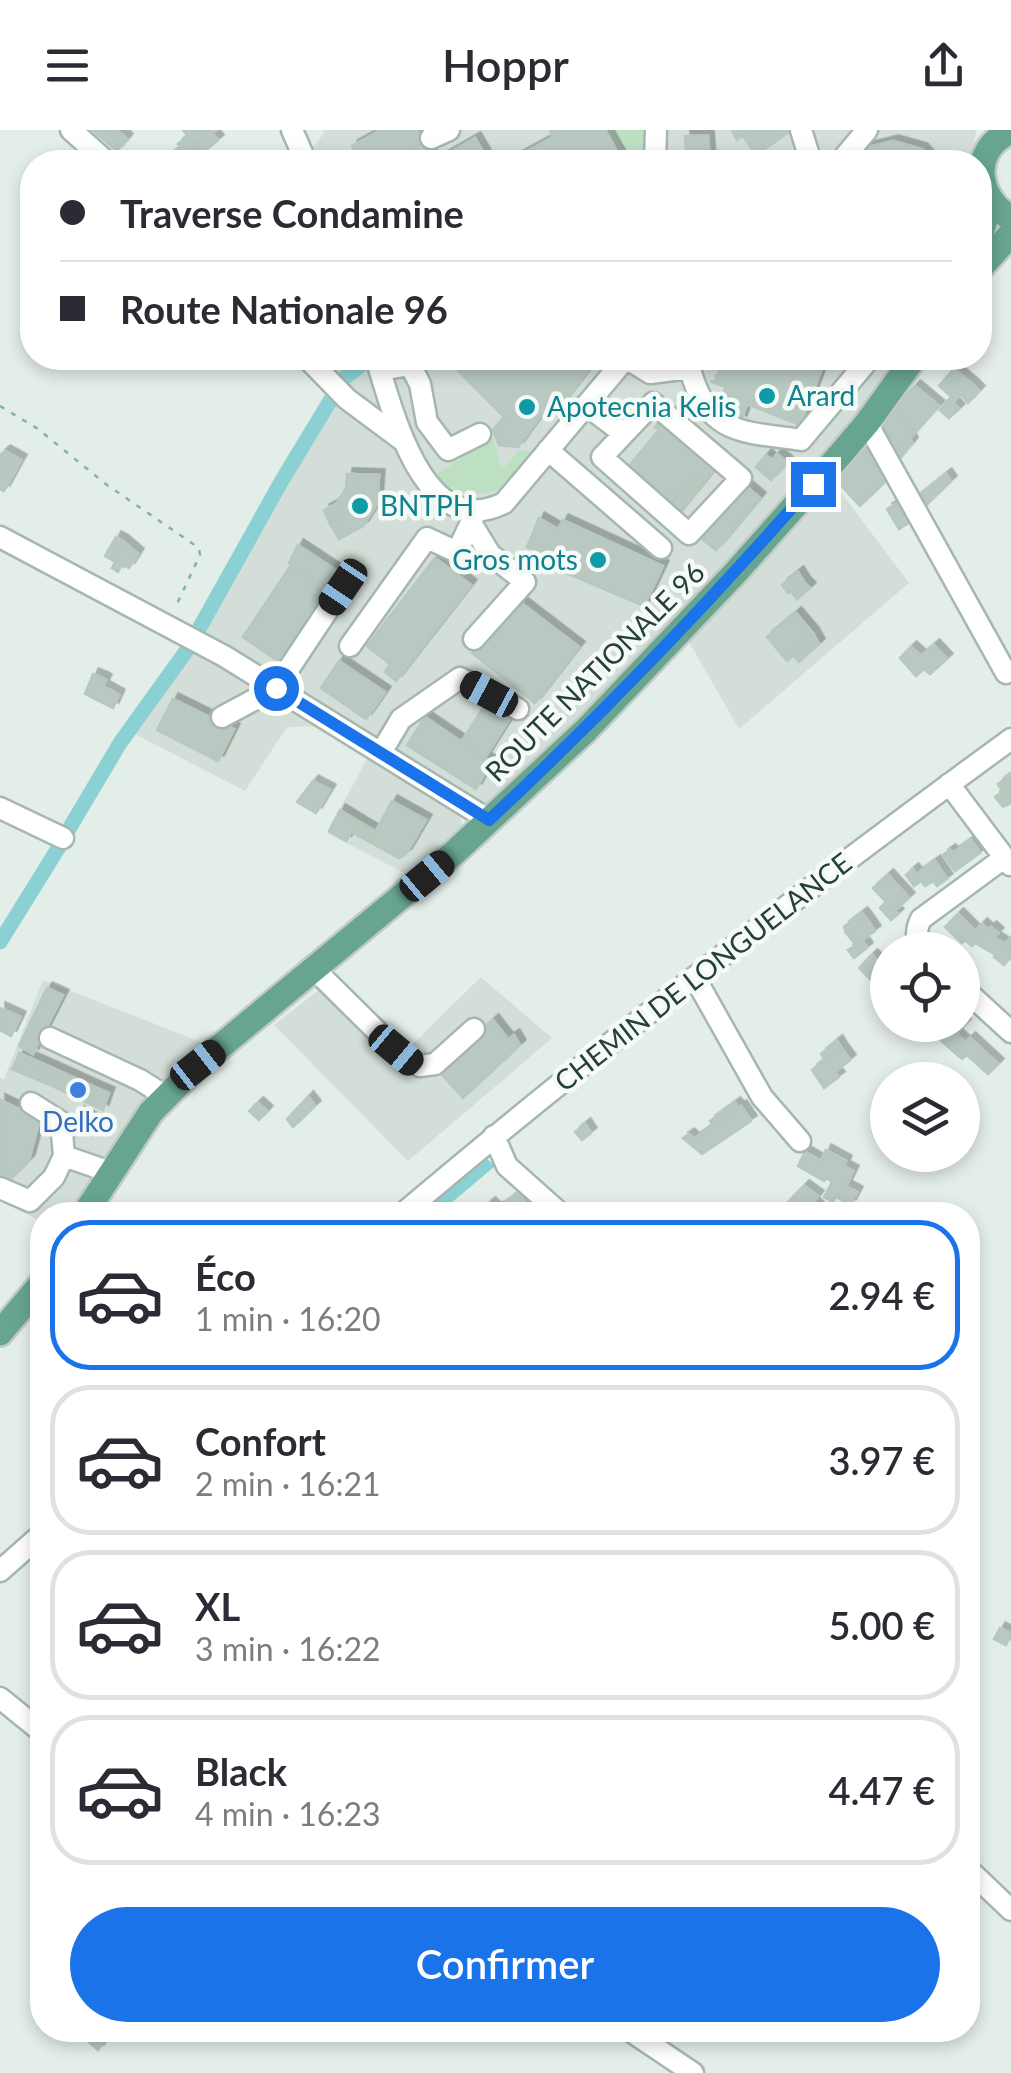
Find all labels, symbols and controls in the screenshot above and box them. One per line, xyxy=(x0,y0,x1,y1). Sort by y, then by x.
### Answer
icon: menu xyxy=(40,38,95,93)
text: Hoppr xyxy=(442,38,569,92)
icon: share xyxy=(916,38,971,93)
text: Traverse Condamine xyxy=(120,190,464,236)
text: Route Nationale 96 xyxy=(120,286,448,332)
place label: Arard xyxy=(787,378,855,412)
marker: Arard xyxy=(756,385,778,407)
place label: Apotecnia Kelis xyxy=(547,389,737,423)
marker: Apotecnia Kelis xyxy=(516,396,538,418)
route end xyxy=(791,462,836,507)
place label: BNTPH xyxy=(380,488,474,522)
marker: BNTPH xyxy=(349,495,371,517)
place label: Gros mots xyxy=(452,542,578,576)
marker: Gros mots xyxy=(587,549,609,571)
car xyxy=(314,554,372,620)
street label: ROUTE NATIONALE 96 xyxy=(478,555,711,788)
route start xyxy=(254,666,299,711)
car xyxy=(455,667,523,721)
car xyxy=(394,845,460,907)
street label: CHEMIN DE LONGUELANCE xyxy=(547,845,858,1098)
map controls xyxy=(870,932,980,1172)
button: locate xyxy=(870,932,980,1042)
car xyxy=(363,1019,429,1081)
car xyxy=(165,1035,231,1095)
button: layers xyxy=(870,1062,980,1172)
marker: Delko xyxy=(67,1079,89,1101)
place label: Delko xyxy=(42,1104,114,1138)
icon: car xyxy=(75,1250,165,1340)
text: Éco xyxy=(195,1253,256,1299)
text: 2.94 € xyxy=(828,1272,935,1318)
text: 1 min · 16:20 xyxy=(195,1299,381,1338)
icon: car xyxy=(75,1415,165,1505)
text: Confort xyxy=(195,1418,326,1464)
text: 3.97 € xyxy=(828,1437,935,1483)
text: 2 min · 16:21 xyxy=(195,1464,381,1503)
icon: car xyxy=(75,1580,165,1670)
text: XL xyxy=(195,1583,240,1629)
text: 5.00 € xyxy=(828,1602,935,1648)
text: 3 min · 16:22 xyxy=(195,1629,381,1668)
icon: car xyxy=(75,1745,165,1835)
text: Black xyxy=(195,1748,287,1794)
text: 4.47 € xyxy=(828,1767,935,1813)
text: 4 min · 16:23 xyxy=(195,1794,381,1833)
button: Confirmer xyxy=(70,1907,940,2022)

